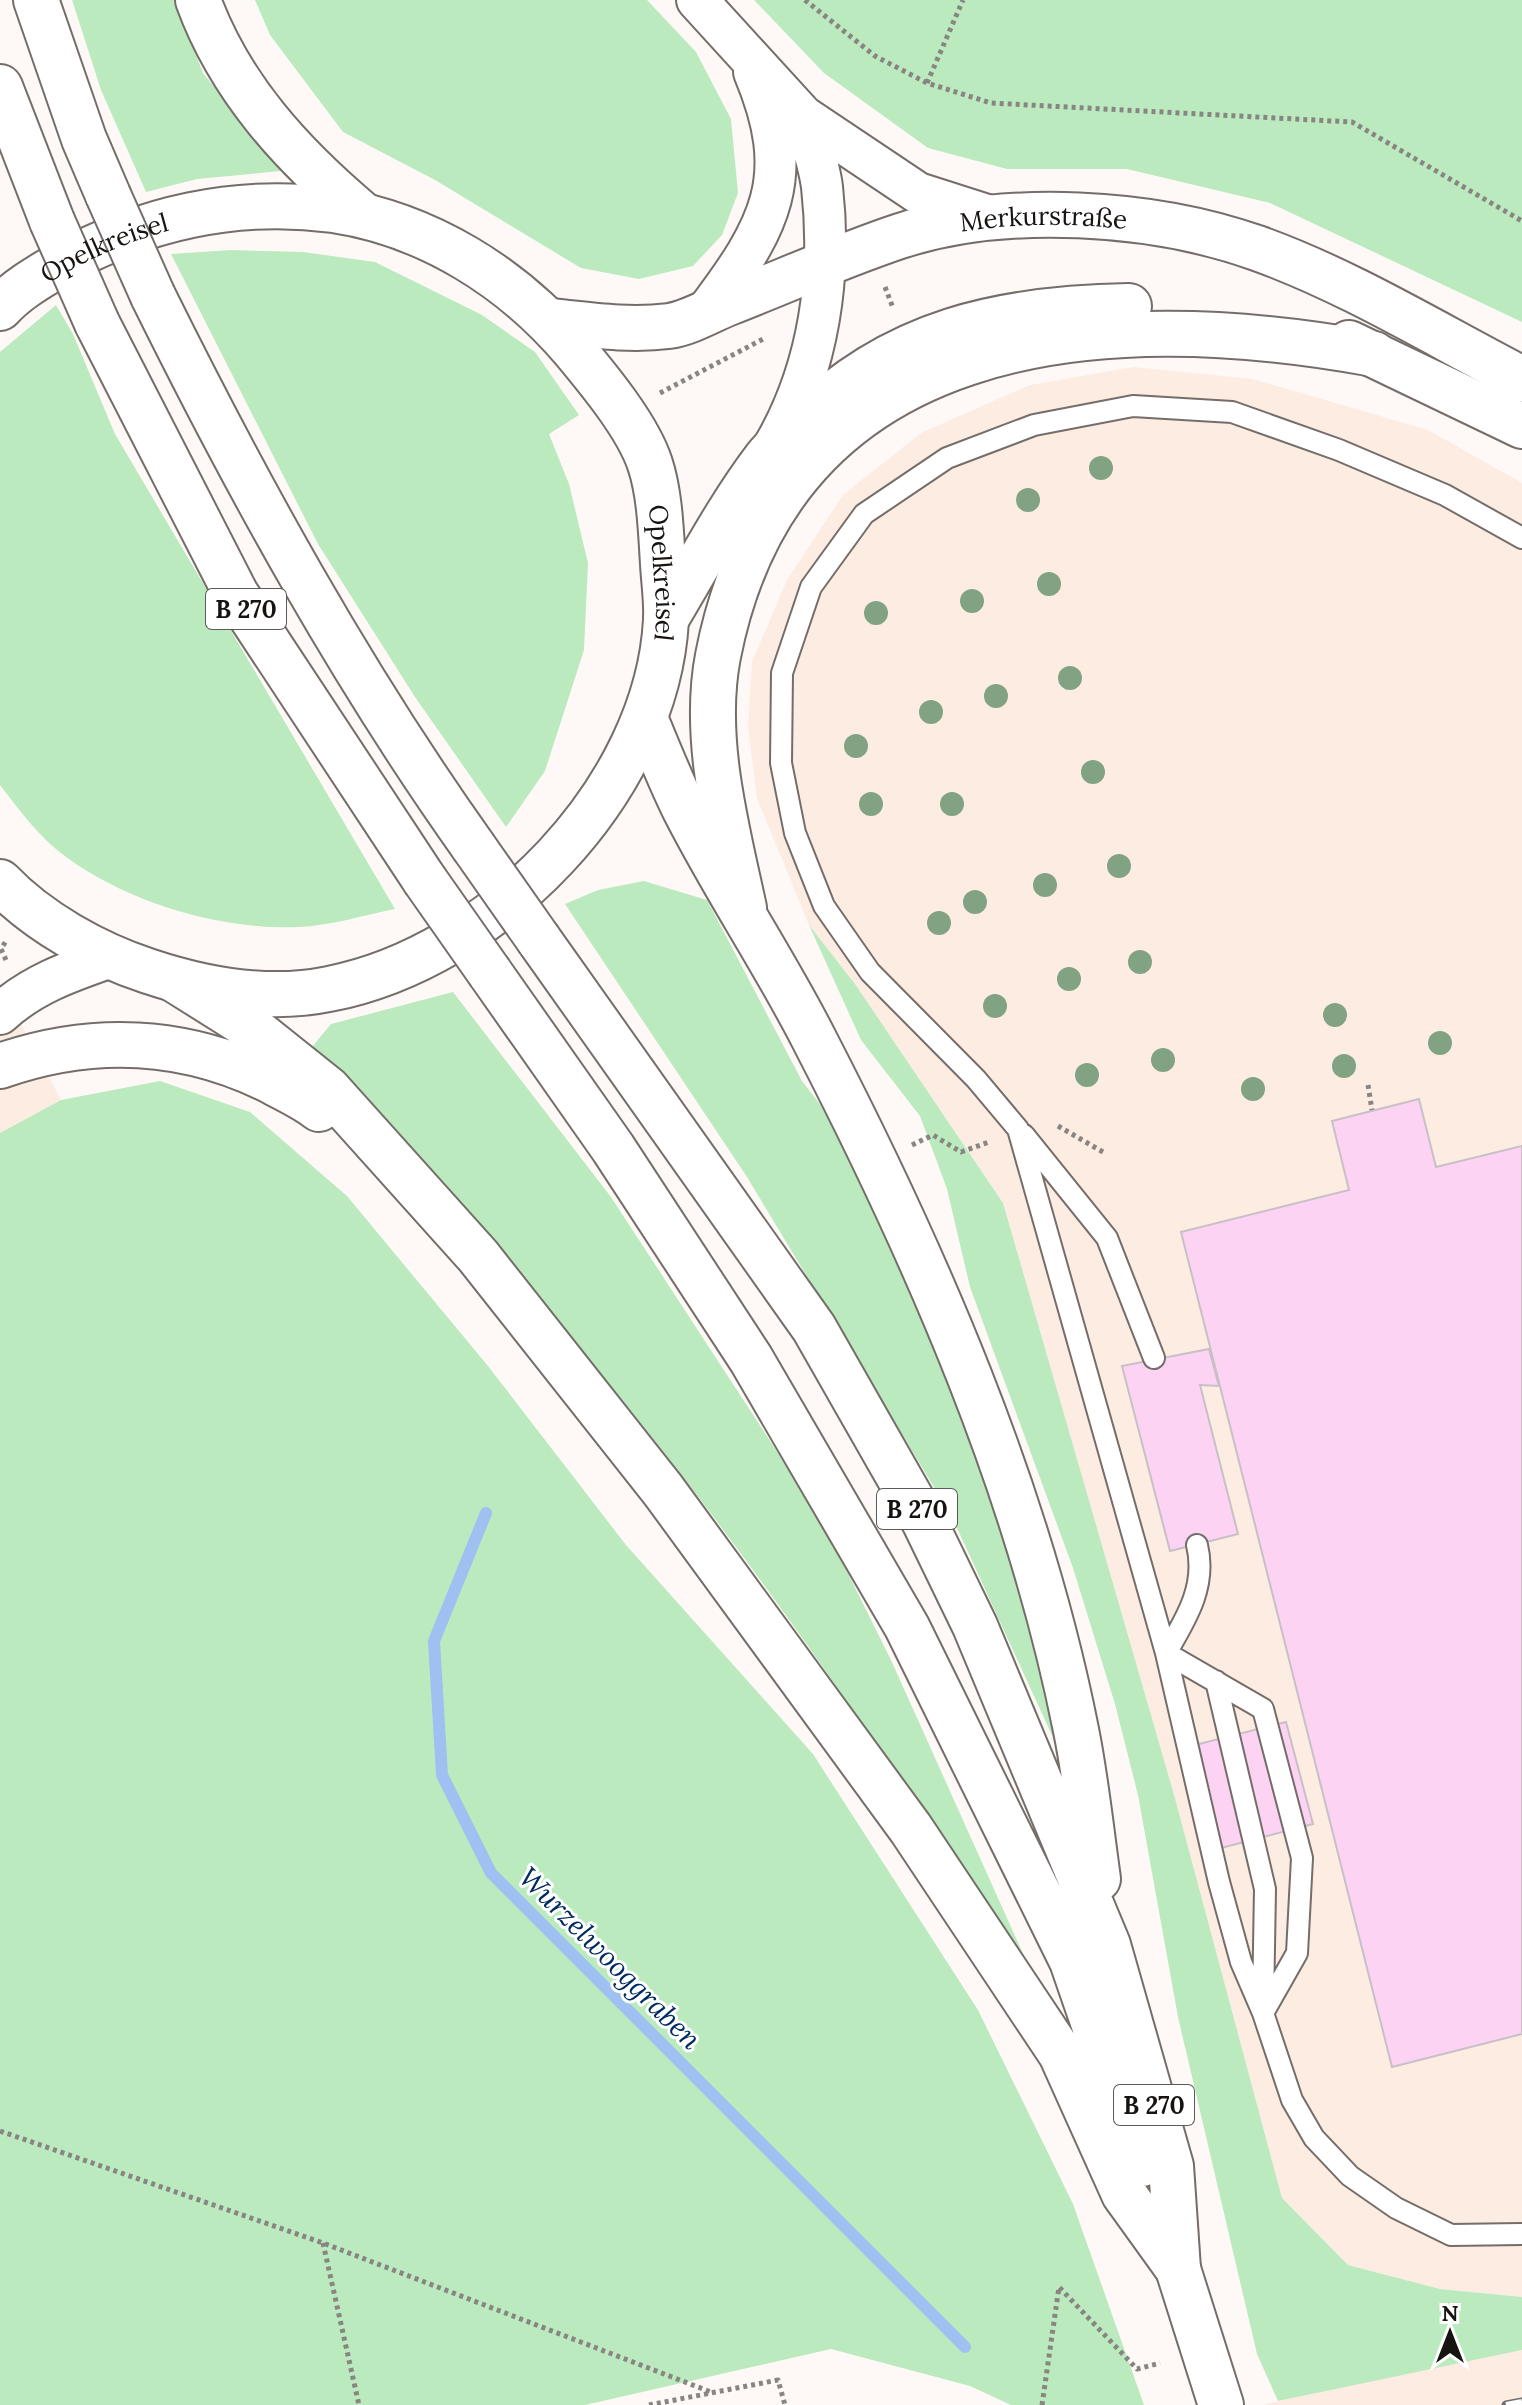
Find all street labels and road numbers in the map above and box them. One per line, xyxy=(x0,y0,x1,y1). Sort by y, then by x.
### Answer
street label: Merkurstraße xyxy=(957,198,1129,238)
street label: Opelkreisel xyxy=(34,205,172,289)
street label: Opelkreisel xyxy=(642,503,683,643)
road number: B 270 xyxy=(206,589,286,629)
road number: B 270 xyxy=(877,1489,957,1529)
road number: B 270 xyxy=(1114,2085,1194,2125)

